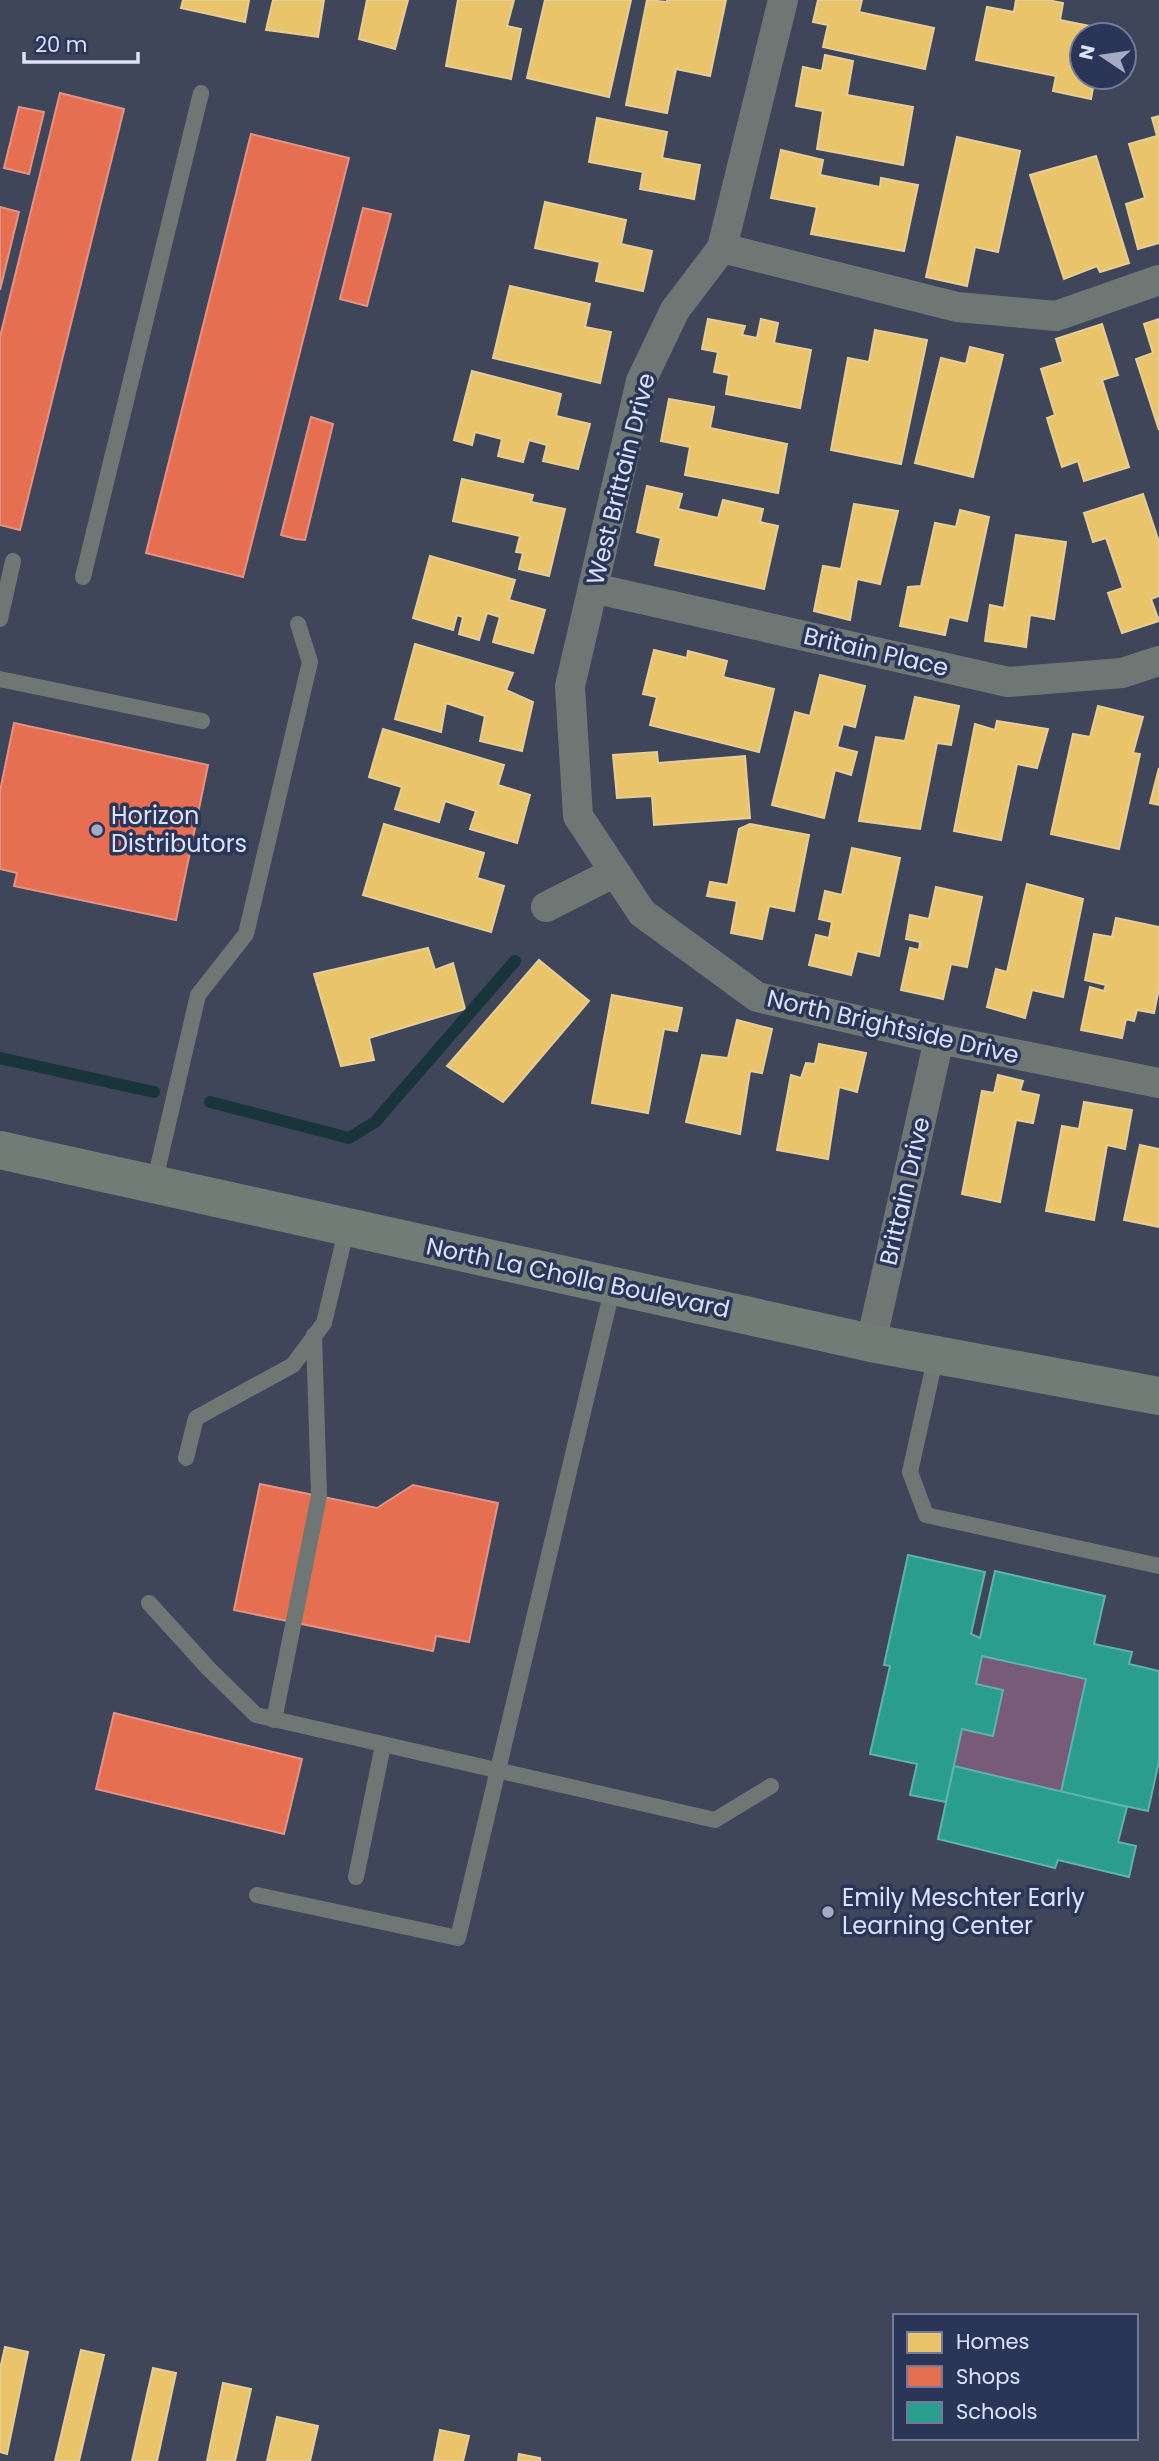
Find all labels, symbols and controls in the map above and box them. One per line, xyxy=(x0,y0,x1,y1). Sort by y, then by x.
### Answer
scale bar xyxy=(24,21,138,65)
north arrow xyxy=(1068,21,1138,91)
text: 20 m xyxy=(35,30,88,59)
text: N xyxy=(1072,42,1102,62)
street label: West Brittain Drive xyxy=(578,370,663,588)
street label: Britain Place xyxy=(800,619,952,684)
place label: Horizon Distributors xyxy=(111,799,247,860)
marker: Horizon Distributors xyxy=(89,822,105,838)
street label: North Brightside Drive xyxy=(764,981,1022,1072)
street label: Brittain Drive xyxy=(871,1114,938,1268)
street label: North La Cholla Boulevard xyxy=(423,1229,733,1326)
place label: Emily Meschter Early Learning Center xyxy=(842,1881,1085,1942)
marker: Emily Meschter Early Learning Center xyxy=(820,1904,836,1920)
legend xyxy=(893,2314,1138,2440)
text: Homes xyxy=(956,2327,1030,2356)
text: Shops xyxy=(956,2362,1020,2391)
text: Schools xyxy=(956,2397,1038,2426)

